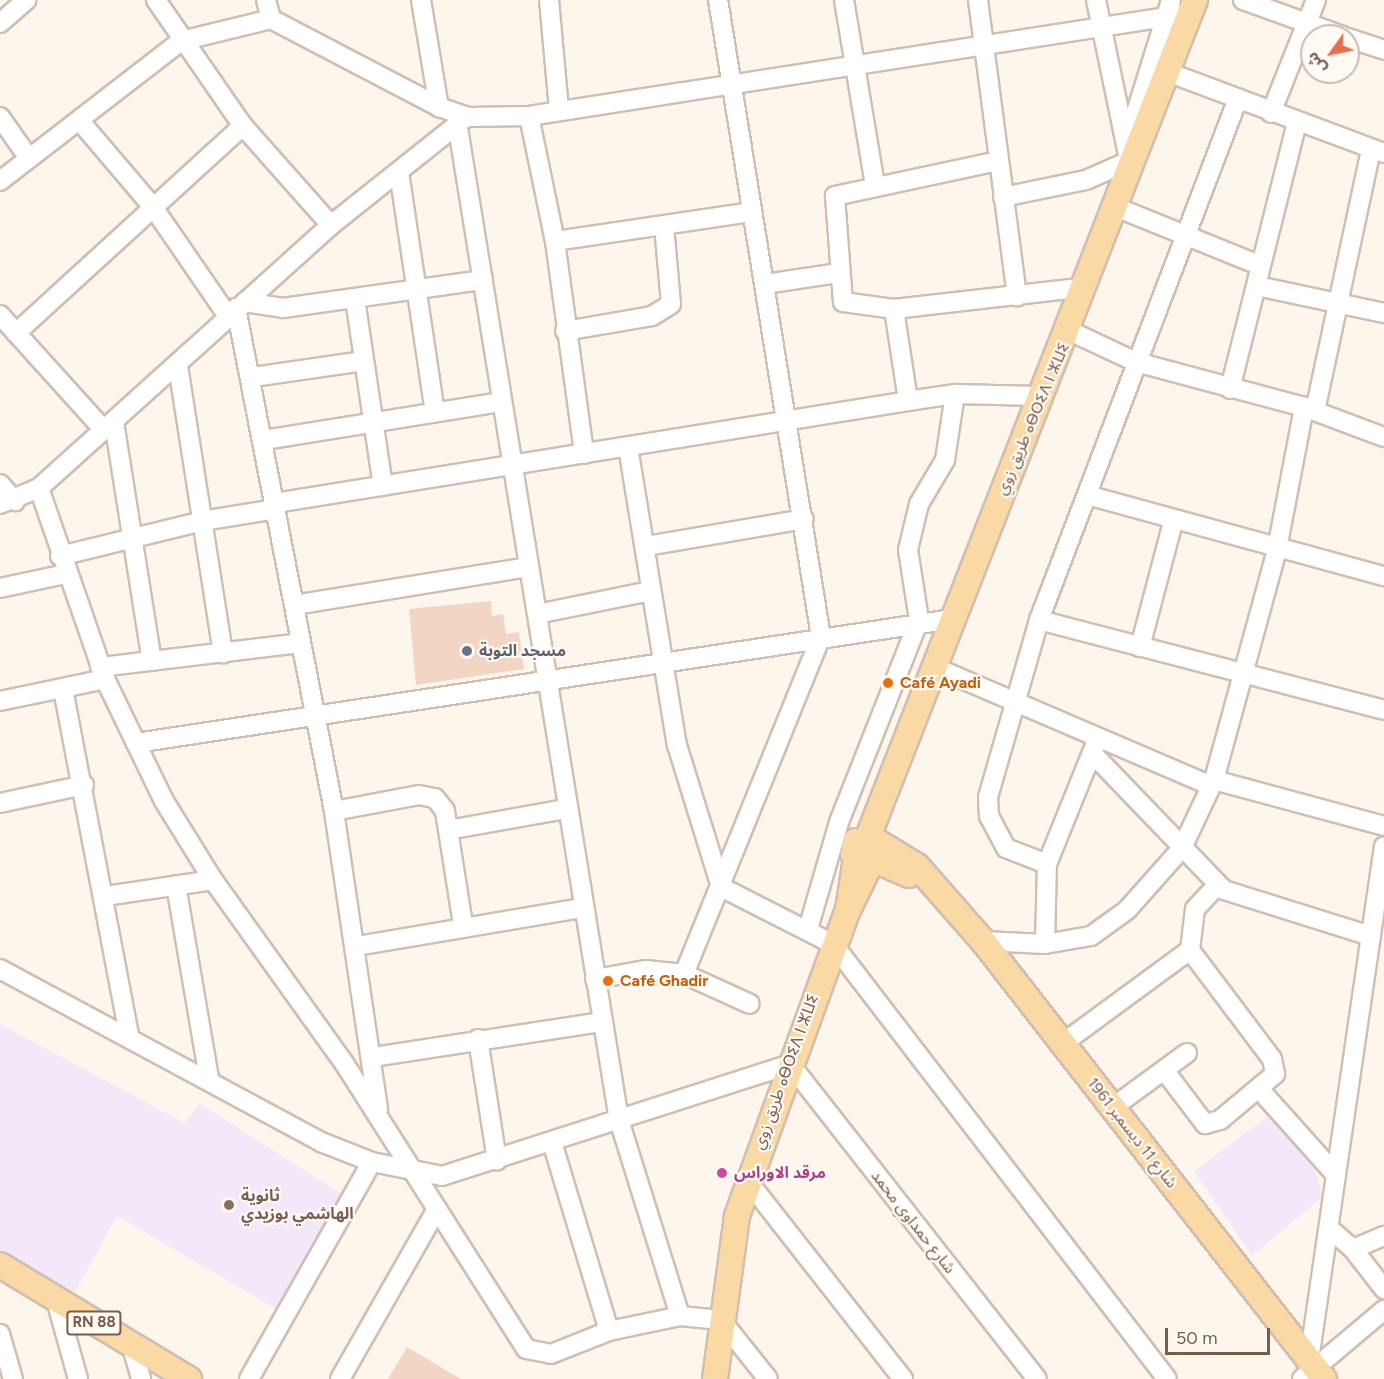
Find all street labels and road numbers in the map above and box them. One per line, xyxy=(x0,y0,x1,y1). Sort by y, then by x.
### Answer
street label: طريق زوي ⴰⴱⵔⵉⴷ ⵏ ⵣⵡⵉ xyxy=(992,340,1074,498)
street label: طريق زوي ⴰⴱⵔⵉⴷ ⵏ ⵣⵡⵉ xyxy=(749,992,823,1152)
street label: شارع 11 ديسمبر 1961 xyxy=(1083,1074,1181,1192)
street label: شارع حمداوي محمد xyxy=(867,1167,959,1277)
road number: RN 88 xyxy=(66,1311,122,1335)

